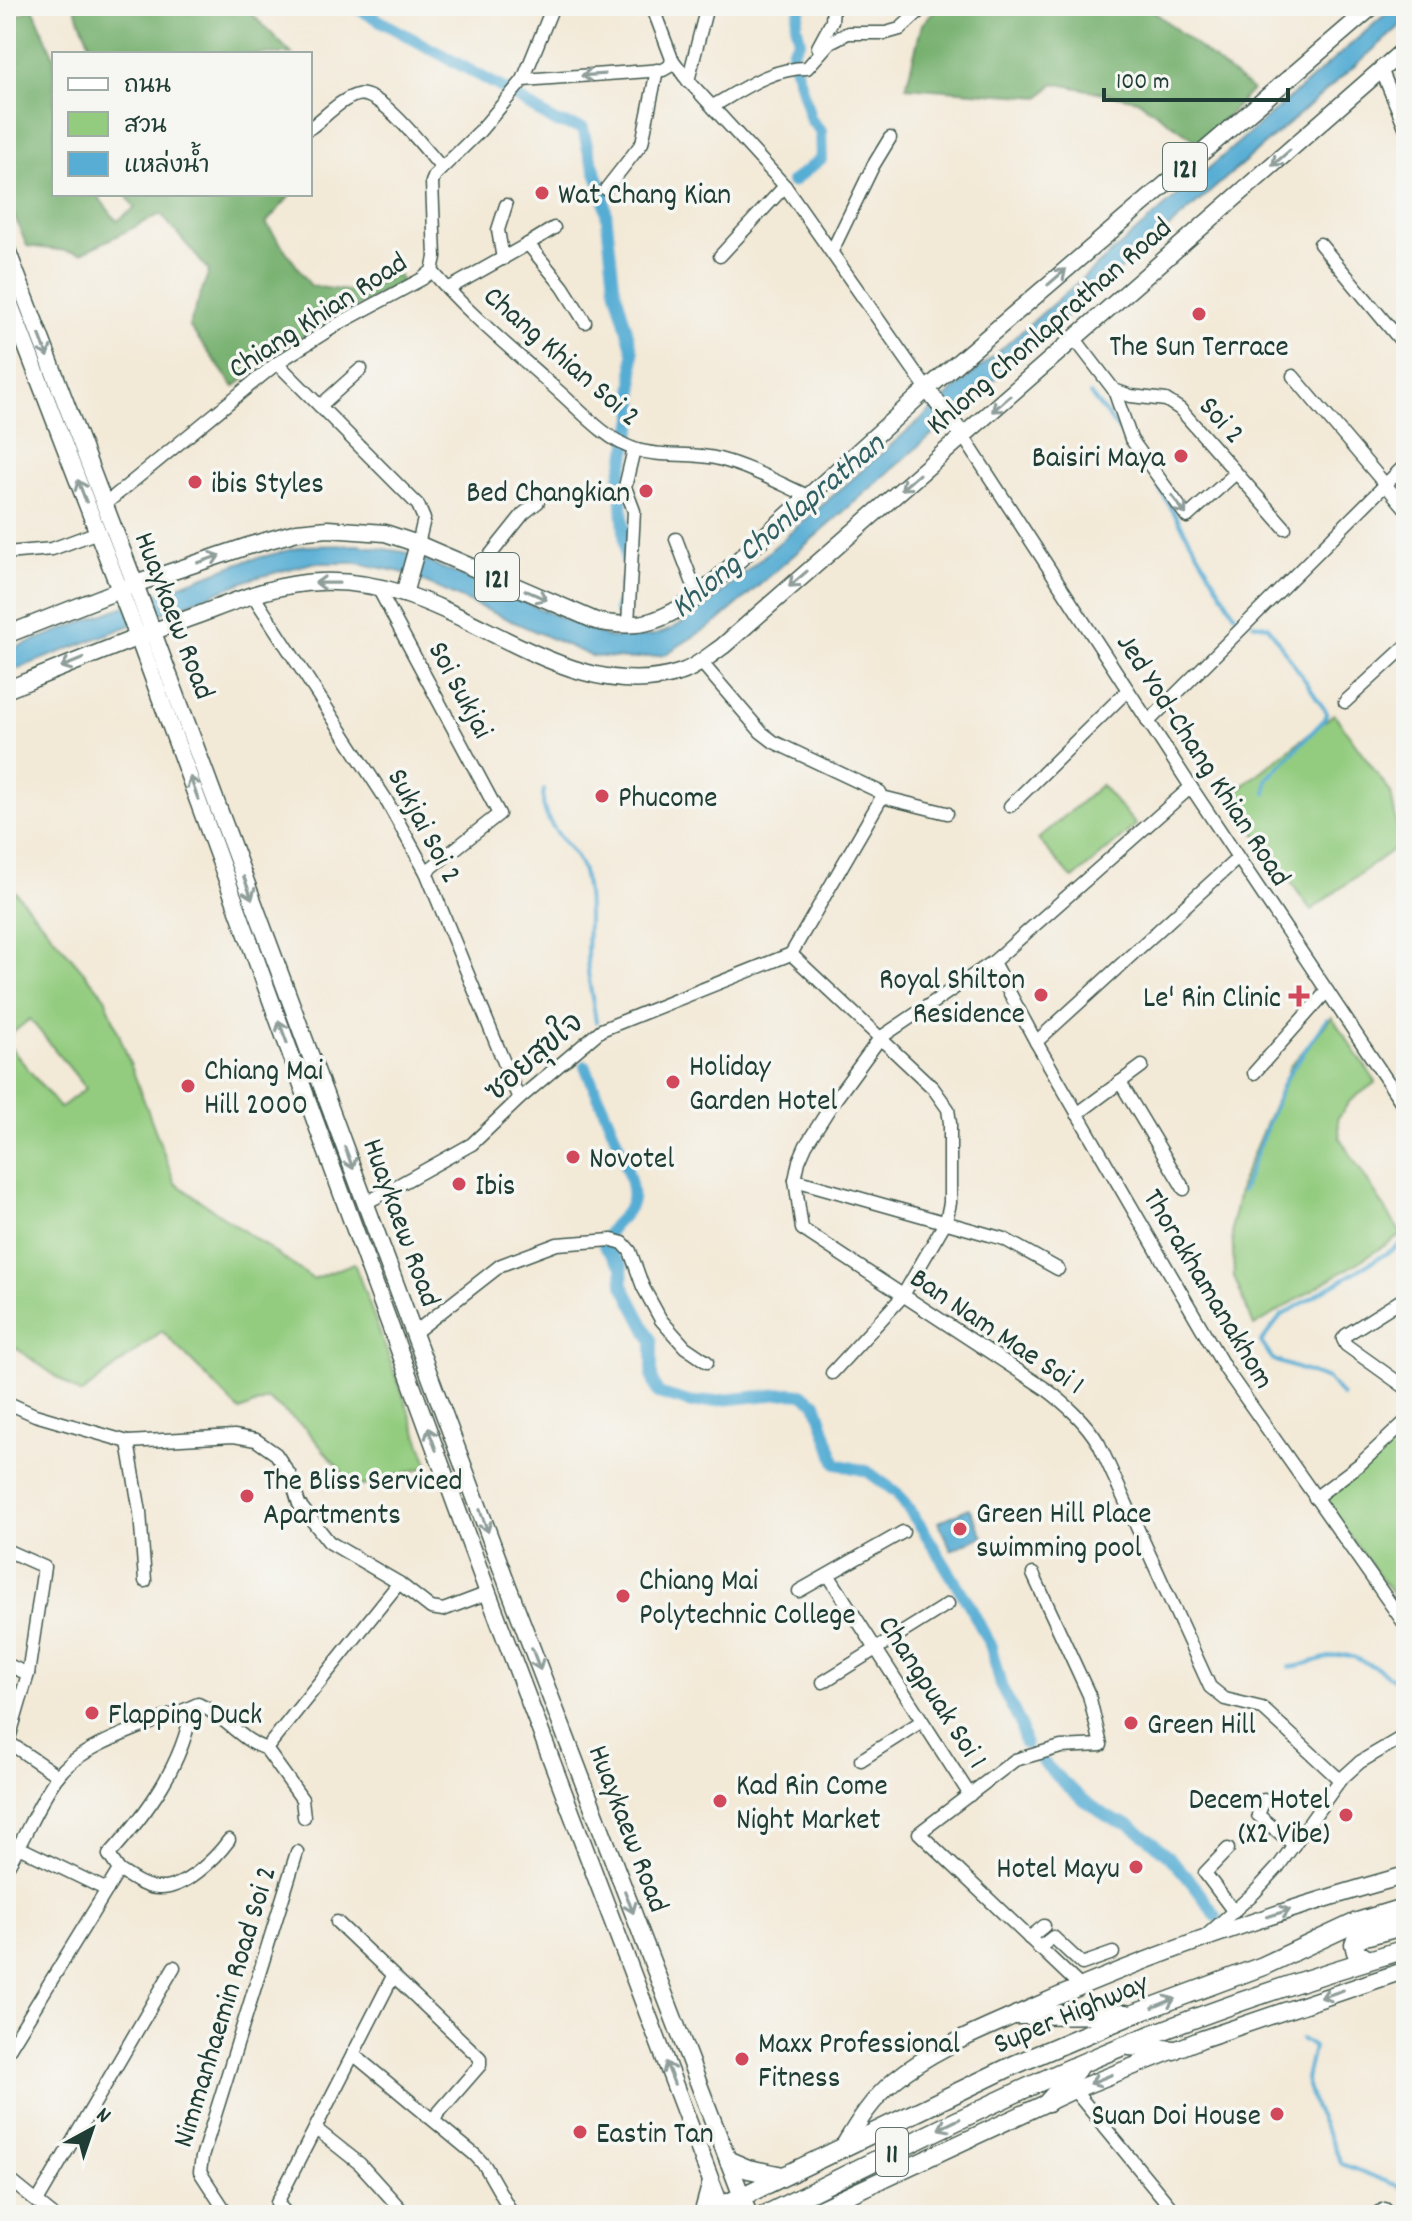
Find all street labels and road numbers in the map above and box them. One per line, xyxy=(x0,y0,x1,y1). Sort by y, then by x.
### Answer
road number: 121 xyxy=(1163,143,1207,191)
street label: Khlong Chonlaprathan Road xyxy=(918,209,1183,448)
street label: Chiang Khian Road xyxy=(221,244,418,392)
street label: Chang Khian Soi 2 xyxy=(472,278,648,439)
street label: Soi 2 xyxy=(1186,388,1253,456)
street label: Huaykaew Road xyxy=(120,527,223,707)
road number: 121 xyxy=(475,553,519,601)
street label: Jed Yod-Chang Khian Road xyxy=(1103,626,1299,897)
street label: Soi Sukjai xyxy=(414,635,502,747)
street label: Sukjai Soi 2 xyxy=(374,762,470,892)
street label: ซอยสุขใจ xyxy=(475,1002,595,1114)
street label: Huaykaew Road xyxy=(348,1133,449,1314)
street label: Thorakhamanakhom xyxy=(1129,1182,1283,1399)
street label: Ban Nam Mae Soi 1 xyxy=(899,1259,1091,1408)
street label: Changpuak Soi 1 xyxy=(865,1608,996,1779)
street label: Huaykaew Road xyxy=(574,1740,677,1920)
street label: Nimmanhaemin Road Soi 2 xyxy=(164,1861,291,2153)
street label: Super Highway xyxy=(988,1964,1157,2068)
road number: 11 xyxy=(876,2128,908,2176)

